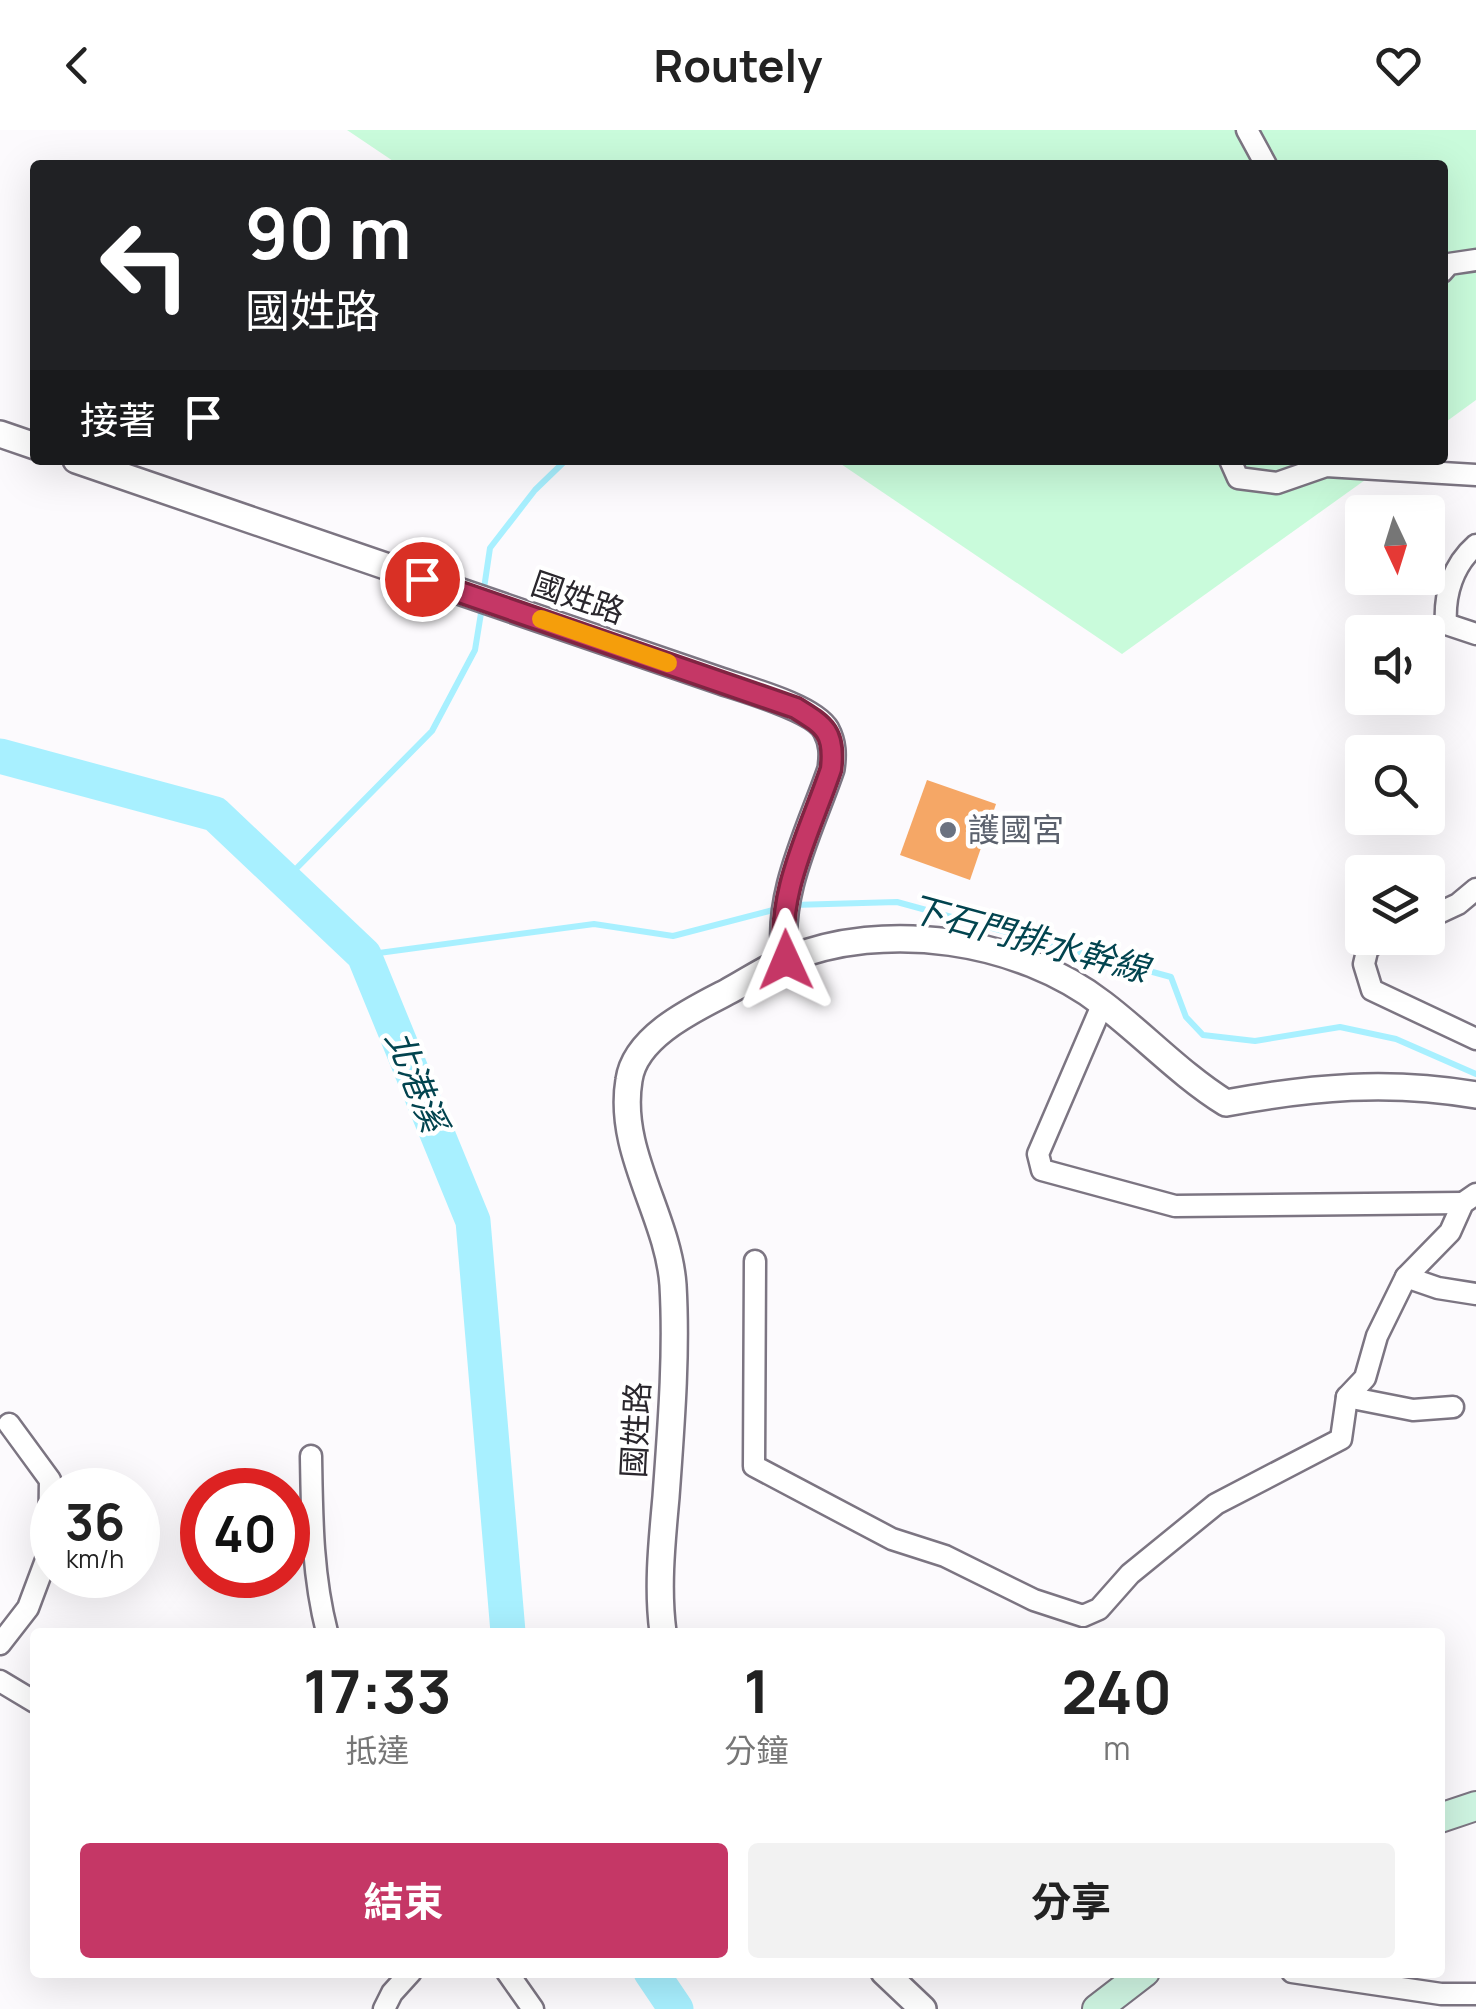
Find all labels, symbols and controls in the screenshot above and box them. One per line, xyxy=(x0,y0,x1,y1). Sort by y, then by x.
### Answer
text: Routely xyxy=(654,34,822,96)
icon: back xyxy=(50,38,105,93)
icon: heart xyxy=(1371,38,1426,93)
text: 90 m xyxy=(245,184,412,280)
icon: left xyxy=(80,200,210,330)
text: 國姓路 xyxy=(245,279,380,341)
icon: arrive xyxy=(176,390,231,445)
text: 接著 xyxy=(80,393,156,445)
north arrow xyxy=(1345,495,1445,595)
map controls xyxy=(1345,495,1445,955)
pin xyxy=(380,537,465,622)
icon: arrive xyxy=(395,552,450,607)
street label: 國姓路 xyxy=(526,561,631,633)
button: sound xyxy=(1345,615,1445,715)
button: search xyxy=(1345,735,1445,835)
place label: 護國宮 xyxy=(968,807,1064,851)
marker: 護國宮 xyxy=(937,819,959,841)
button: layers xyxy=(1345,855,1445,955)
water label: 下石門排水幹線 xyxy=(905,883,1158,994)
position arrow xyxy=(734,908,838,1012)
water label: 北港溪 xyxy=(375,1023,461,1143)
street label: 國姓路 xyxy=(611,1381,659,1479)
speed limit sign: 40 xyxy=(180,1468,310,1598)
text: 36 xyxy=(65,1487,125,1555)
text: km/h xyxy=(66,1541,124,1576)
text: 17:33 xyxy=(303,1649,452,1731)
text: 1 xyxy=(743,1649,770,1731)
text: 240 xyxy=(1062,1650,1172,1732)
text: m xyxy=(1103,1726,1130,1770)
text: 抵達 xyxy=(345,1728,409,1772)
text: 分鐘 xyxy=(725,1728,789,1772)
button: 結束 xyxy=(80,1843,728,1958)
button: 分享 xyxy=(748,1843,1395,1958)

